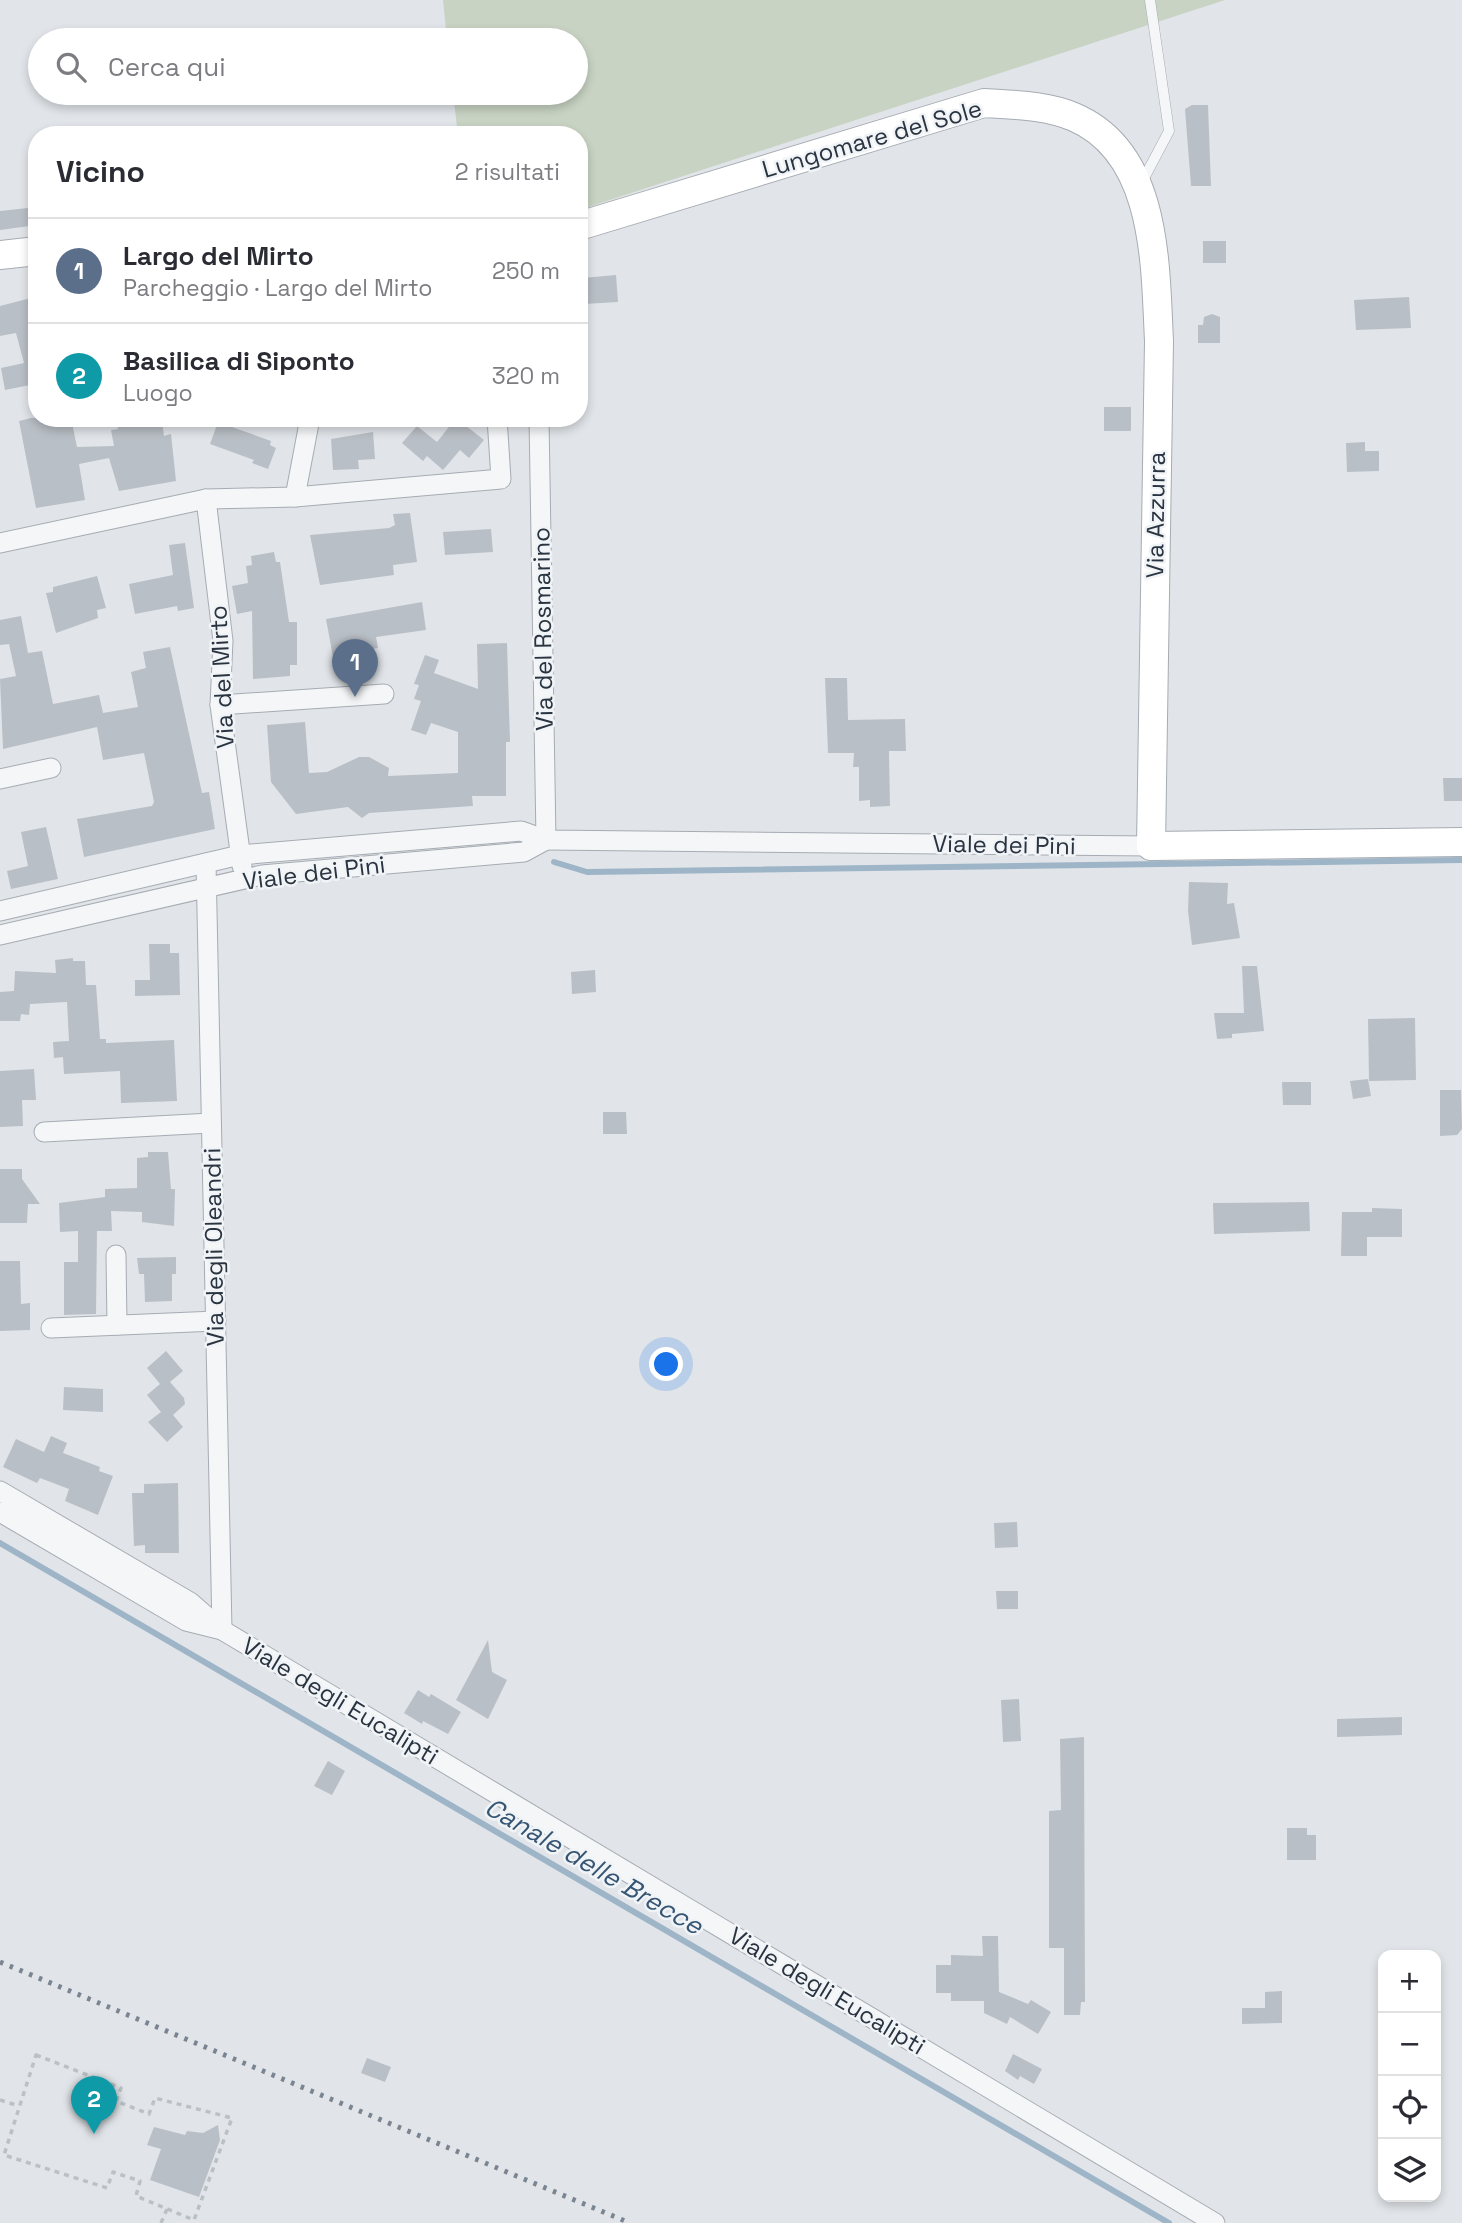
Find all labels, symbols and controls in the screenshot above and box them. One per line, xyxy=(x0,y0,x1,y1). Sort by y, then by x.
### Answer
search box xyxy=(28,28,588,105)
icon: search xyxy=(52,48,90,86)
text: Cerca qui xyxy=(108,50,226,84)
street label: Lungomare del Sole xyxy=(758,92,985,185)
text: Vicino xyxy=(56,152,145,191)
text: 2 risultati xyxy=(455,157,560,187)
text: Largo del Mirto xyxy=(123,239,314,273)
text: 1 xyxy=(74,256,84,286)
text: 250 m xyxy=(492,256,560,286)
text: Parcheggio · Largo del Mirto xyxy=(123,273,433,303)
text: Basilica di Siponto xyxy=(123,344,355,378)
text: 2 xyxy=(72,361,86,391)
text: 320 m xyxy=(492,361,560,391)
text: Luogo xyxy=(123,378,193,408)
street label: Via Azzurra xyxy=(1139,451,1172,579)
street label: Via del Rosmarino xyxy=(525,527,560,731)
street label: Via del Mirto xyxy=(202,605,241,750)
pin: 1 xyxy=(332,639,378,697)
street label: Viale dei Pini xyxy=(932,828,1076,861)
street label: Viale dei Pini xyxy=(241,848,387,897)
street label: Via degli Oleandri xyxy=(196,1147,231,1347)
your location xyxy=(649,1347,683,1381)
street label: Viale degli Eucalipti xyxy=(236,1630,444,1771)
water label: Canale delle Brecce xyxy=(479,1790,711,1943)
street label: Viale degli Eucalipti xyxy=(723,1920,931,2061)
map controls xyxy=(1378,1950,1441,2202)
button: + xyxy=(1378,1950,1441,2013)
button: − xyxy=(1378,2013,1441,2076)
pin: 2 xyxy=(71,2076,117,2134)
button: locate xyxy=(1378,2076,1441,2139)
button: layers xyxy=(1378,2139,1441,2202)

